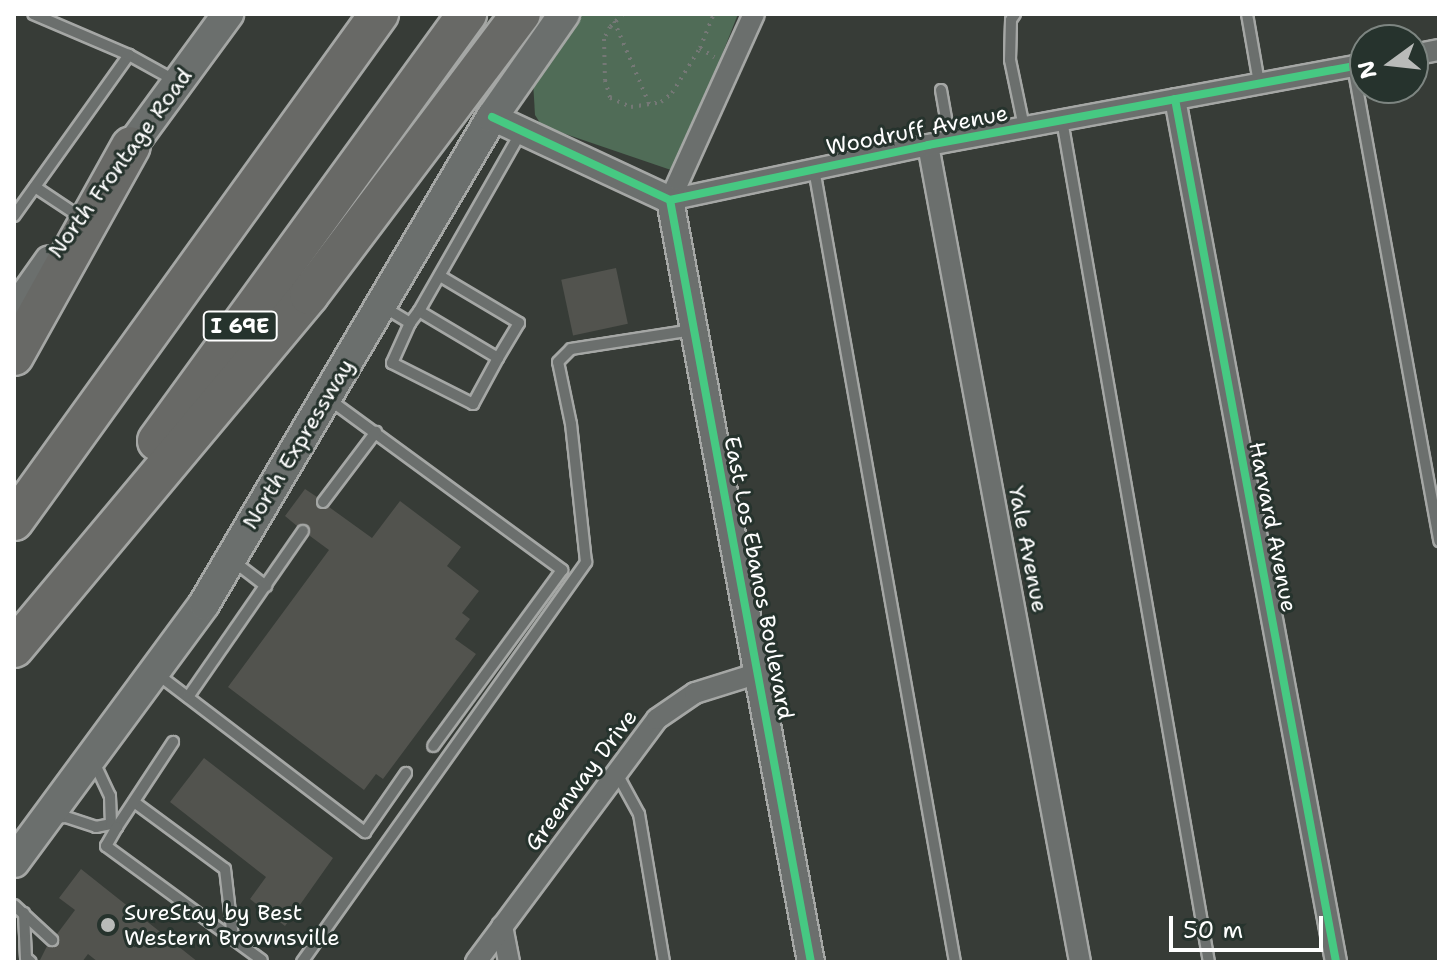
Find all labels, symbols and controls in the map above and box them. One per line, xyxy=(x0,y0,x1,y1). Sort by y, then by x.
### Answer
north arrow xyxy=(1349,24,1429,104)
text: N xyxy=(1351,58,1384,82)
street label: North Frontage Road xyxy=(42,63,198,263)
street label: Woodruff Avenue xyxy=(824,99,1010,161)
road number: I 69E xyxy=(202,310,278,342)
street label: North Expressway xyxy=(237,354,359,534)
street label: East Los Ebanos Boulevard xyxy=(719,434,799,722)
street label: Harvard Avenue xyxy=(1244,440,1302,614)
street label: Yale Avenue xyxy=(1003,483,1053,615)
street label: Greenway Drive xyxy=(519,704,643,856)
place label: SureStay by Best Western Brownsville xyxy=(124,899,340,950)
scale bar xyxy=(1173,900,1327,950)
text: 50 m xyxy=(1183,914,1243,946)
marker: SureStay by Best Western Brownsville xyxy=(99,916,117,934)

